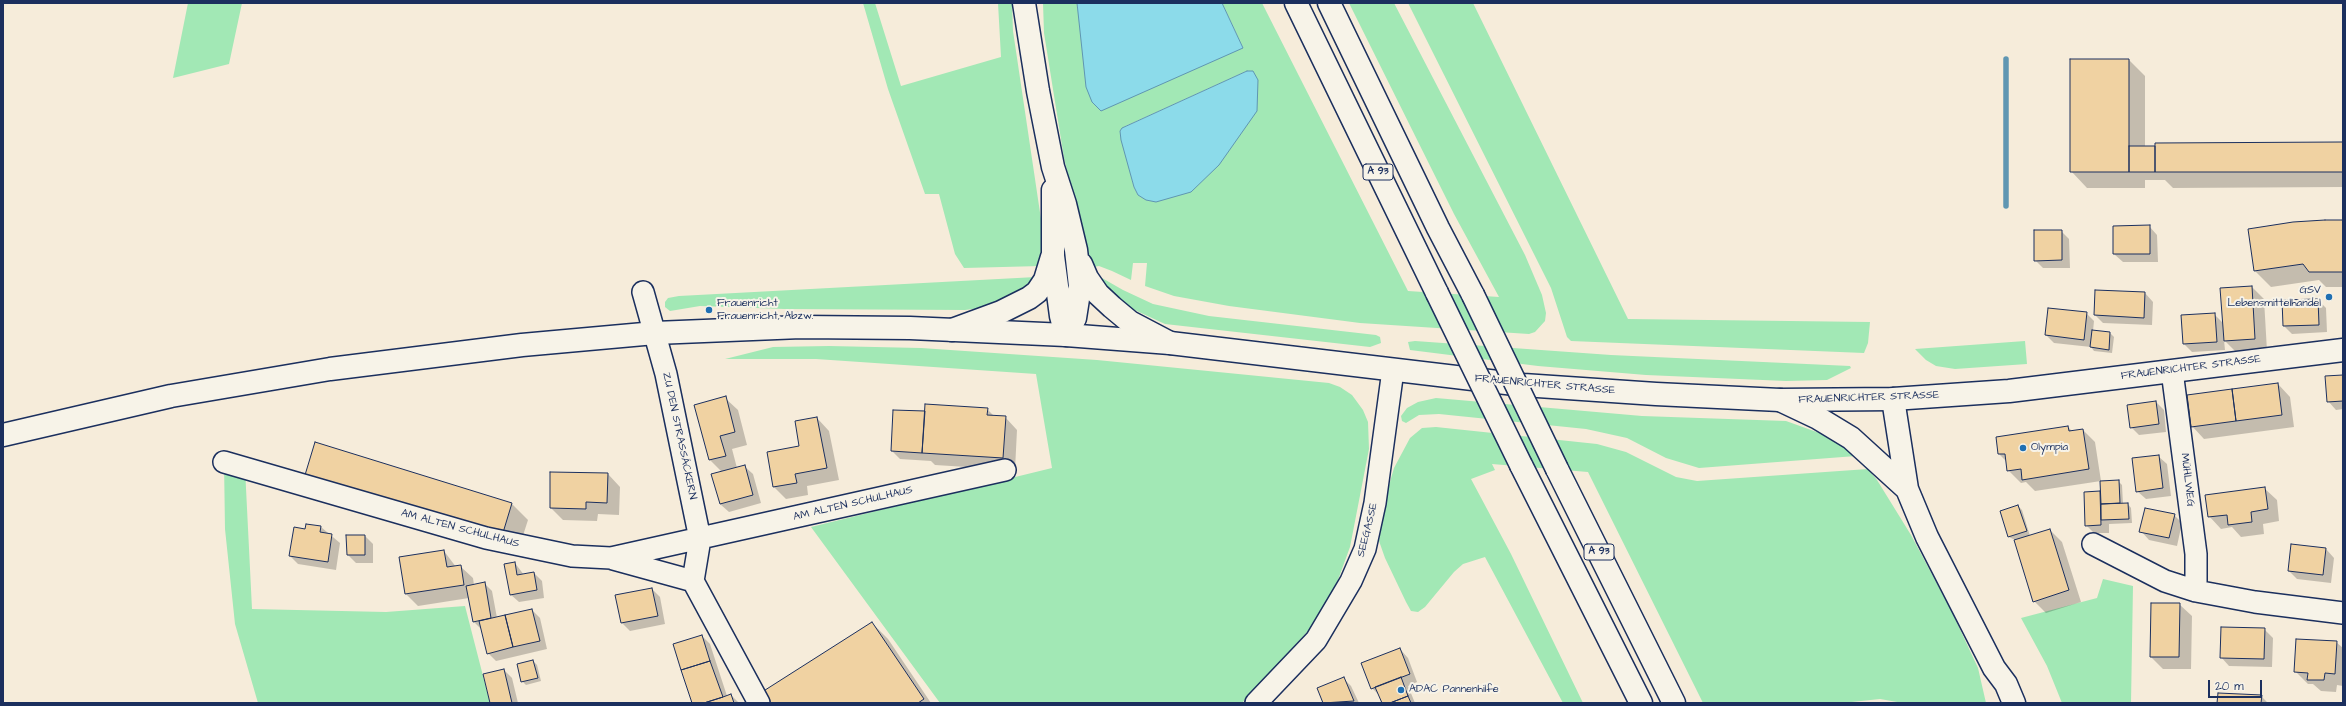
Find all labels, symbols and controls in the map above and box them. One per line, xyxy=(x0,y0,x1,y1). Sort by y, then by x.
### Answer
road number: A 93 xyxy=(1363,164,1393,180)
place label: GSV Lebensmittelhandel xyxy=(2228,284,2321,310)
marker: GSV Lebensmittelhandel xyxy=(2324,292,2334,302)
place label: Frauenricht Frauenricht, Abzw. xyxy=(717,297,813,323)
marker: Frauenricht Frauenricht, Abzw. xyxy=(704,305,714,315)
street label: FRAUENRICHTER STRASSE xyxy=(2120,353,2262,383)
street label: ZU DEN STRASSÄCKERN xyxy=(659,371,699,501)
street label: FRAUENRICHTER STRASSE xyxy=(1474,372,1616,398)
street label: FRAUENRICHTER STRASSE xyxy=(1798,389,1940,407)
place label: Olympia xyxy=(2031,441,2068,455)
marker: Olympia xyxy=(2018,443,2028,453)
street label: MÜHLWEG xyxy=(2177,452,2197,508)
street label: AM ALTEN SCHULHAUS xyxy=(792,484,914,524)
street label: SEEGASSE xyxy=(1355,502,1381,558)
street label: AM ALTEN SCHULHAUS xyxy=(399,507,521,551)
road number: A 93 xyxy=(1584,544,1614,560)
scale bar xyxy=(2210,672,2264,698)
text: 20 m xyxy=(2215,678,2244,695)
place label: ADAC Pannenhilfe xyxy=(1409,683,1499,697)
marker: ADAC Pannenhilfe xyxy=(1396,685,1406,695)

